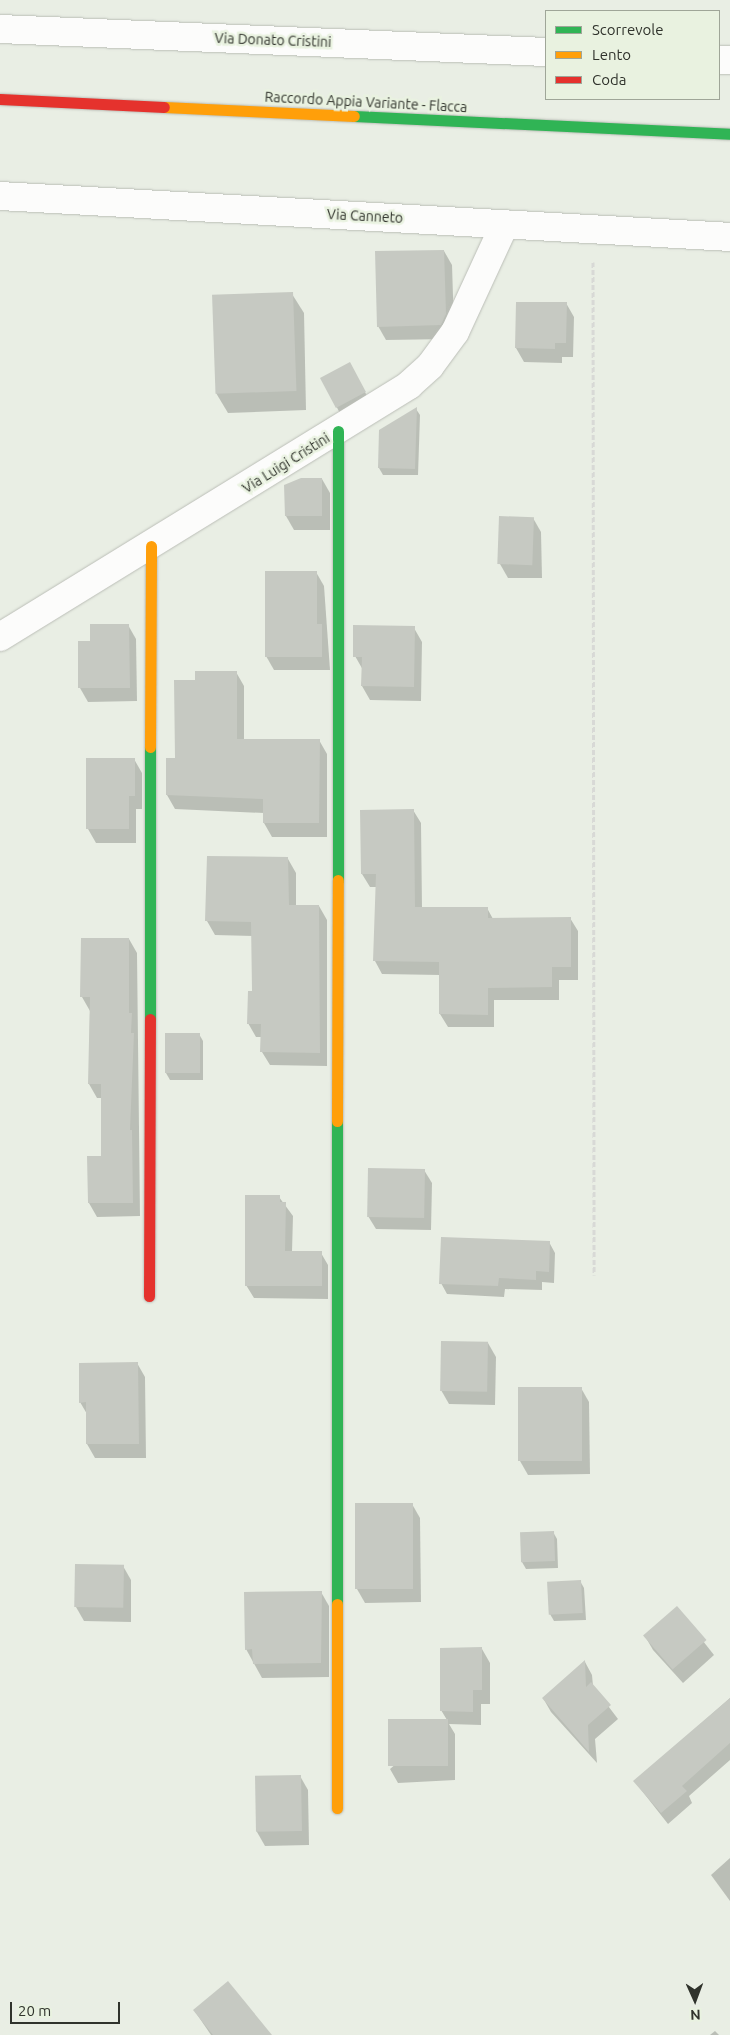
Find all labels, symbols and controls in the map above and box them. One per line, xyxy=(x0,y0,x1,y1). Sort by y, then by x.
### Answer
legend xyxy=(545,10,720,100)
text: Scorrevole xyxy=(592,21,663,38)
street label: Via Donato Cristini xyxy=(214,30,332,50)
text: Lento xyxy=(592,46,631,63)
text: Coda xyxy=(592,71,626,88)
street label: Raccordo Appia Variante - Flacca xyxy=(264,88,468,116)
street label: Via Canneto xyxy=(326,206,404,226)
street label: Via Luigi Cristini xyxy=(239,429,333,497)
north arrow xyxy=(670,1975,720,2025)
scale bar xyxy=(12,1992,122,2024)
text: 20 m xyxy=(18,2002,51,2019)
text: N xyxy=(690,2007,701,2023)

